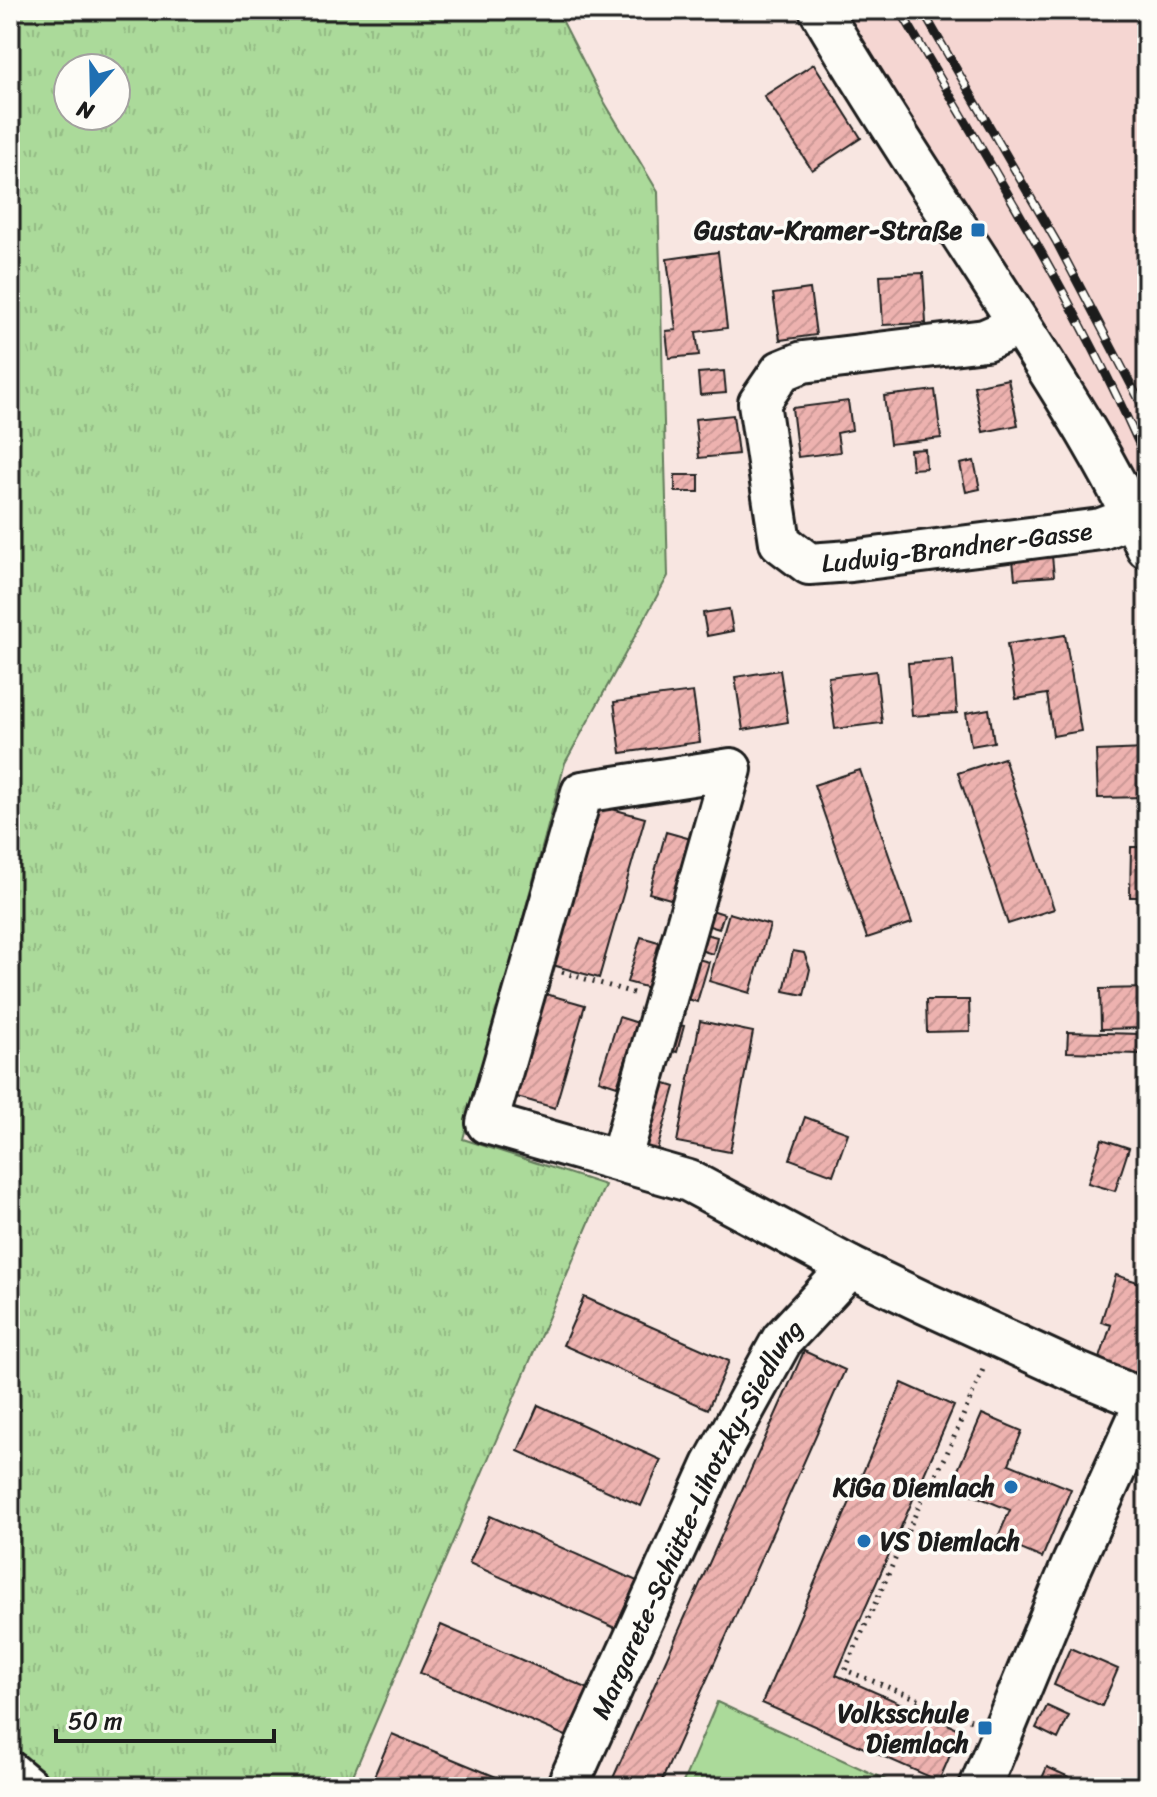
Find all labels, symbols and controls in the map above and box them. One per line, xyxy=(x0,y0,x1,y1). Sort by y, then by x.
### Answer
north arrow xyxy=(52,52,132,132)
text: N xyxy=(71,89,100,132)
place label: Gustav-Kramer-Straße xyxy=(694,207,962,253)
marker: Gustav-Kramer-Straße xyxy=(969,221,987,239)
street label: Ludwig-Brandner-Gasse xyxy=(820,507,1096,586)
street label: Margarete-Schütte-Lihotzky-Siedlung xyxy=(578,1307,815,1727)
place label: KiGa Diemlach xyxy=(832,1464,995,1510)
marker: KiGa Diemlach xyxy=(1002,1478,1020,1496)
place label: VS Diemlach xyxy=(880,1518,1020,1564)
marker: VS Diemlach xyxy=(855,1532,873,1550)
place label: Volksschule Diemlach xyxy=(837,1690,970,1766)
scale bar xyxy=(56,1693,274,1743)
text: 50 m xyxy=(68,1700,123,1742)
marker: Volksschule Diemlach xyxy=(976,1719,994,1737)

